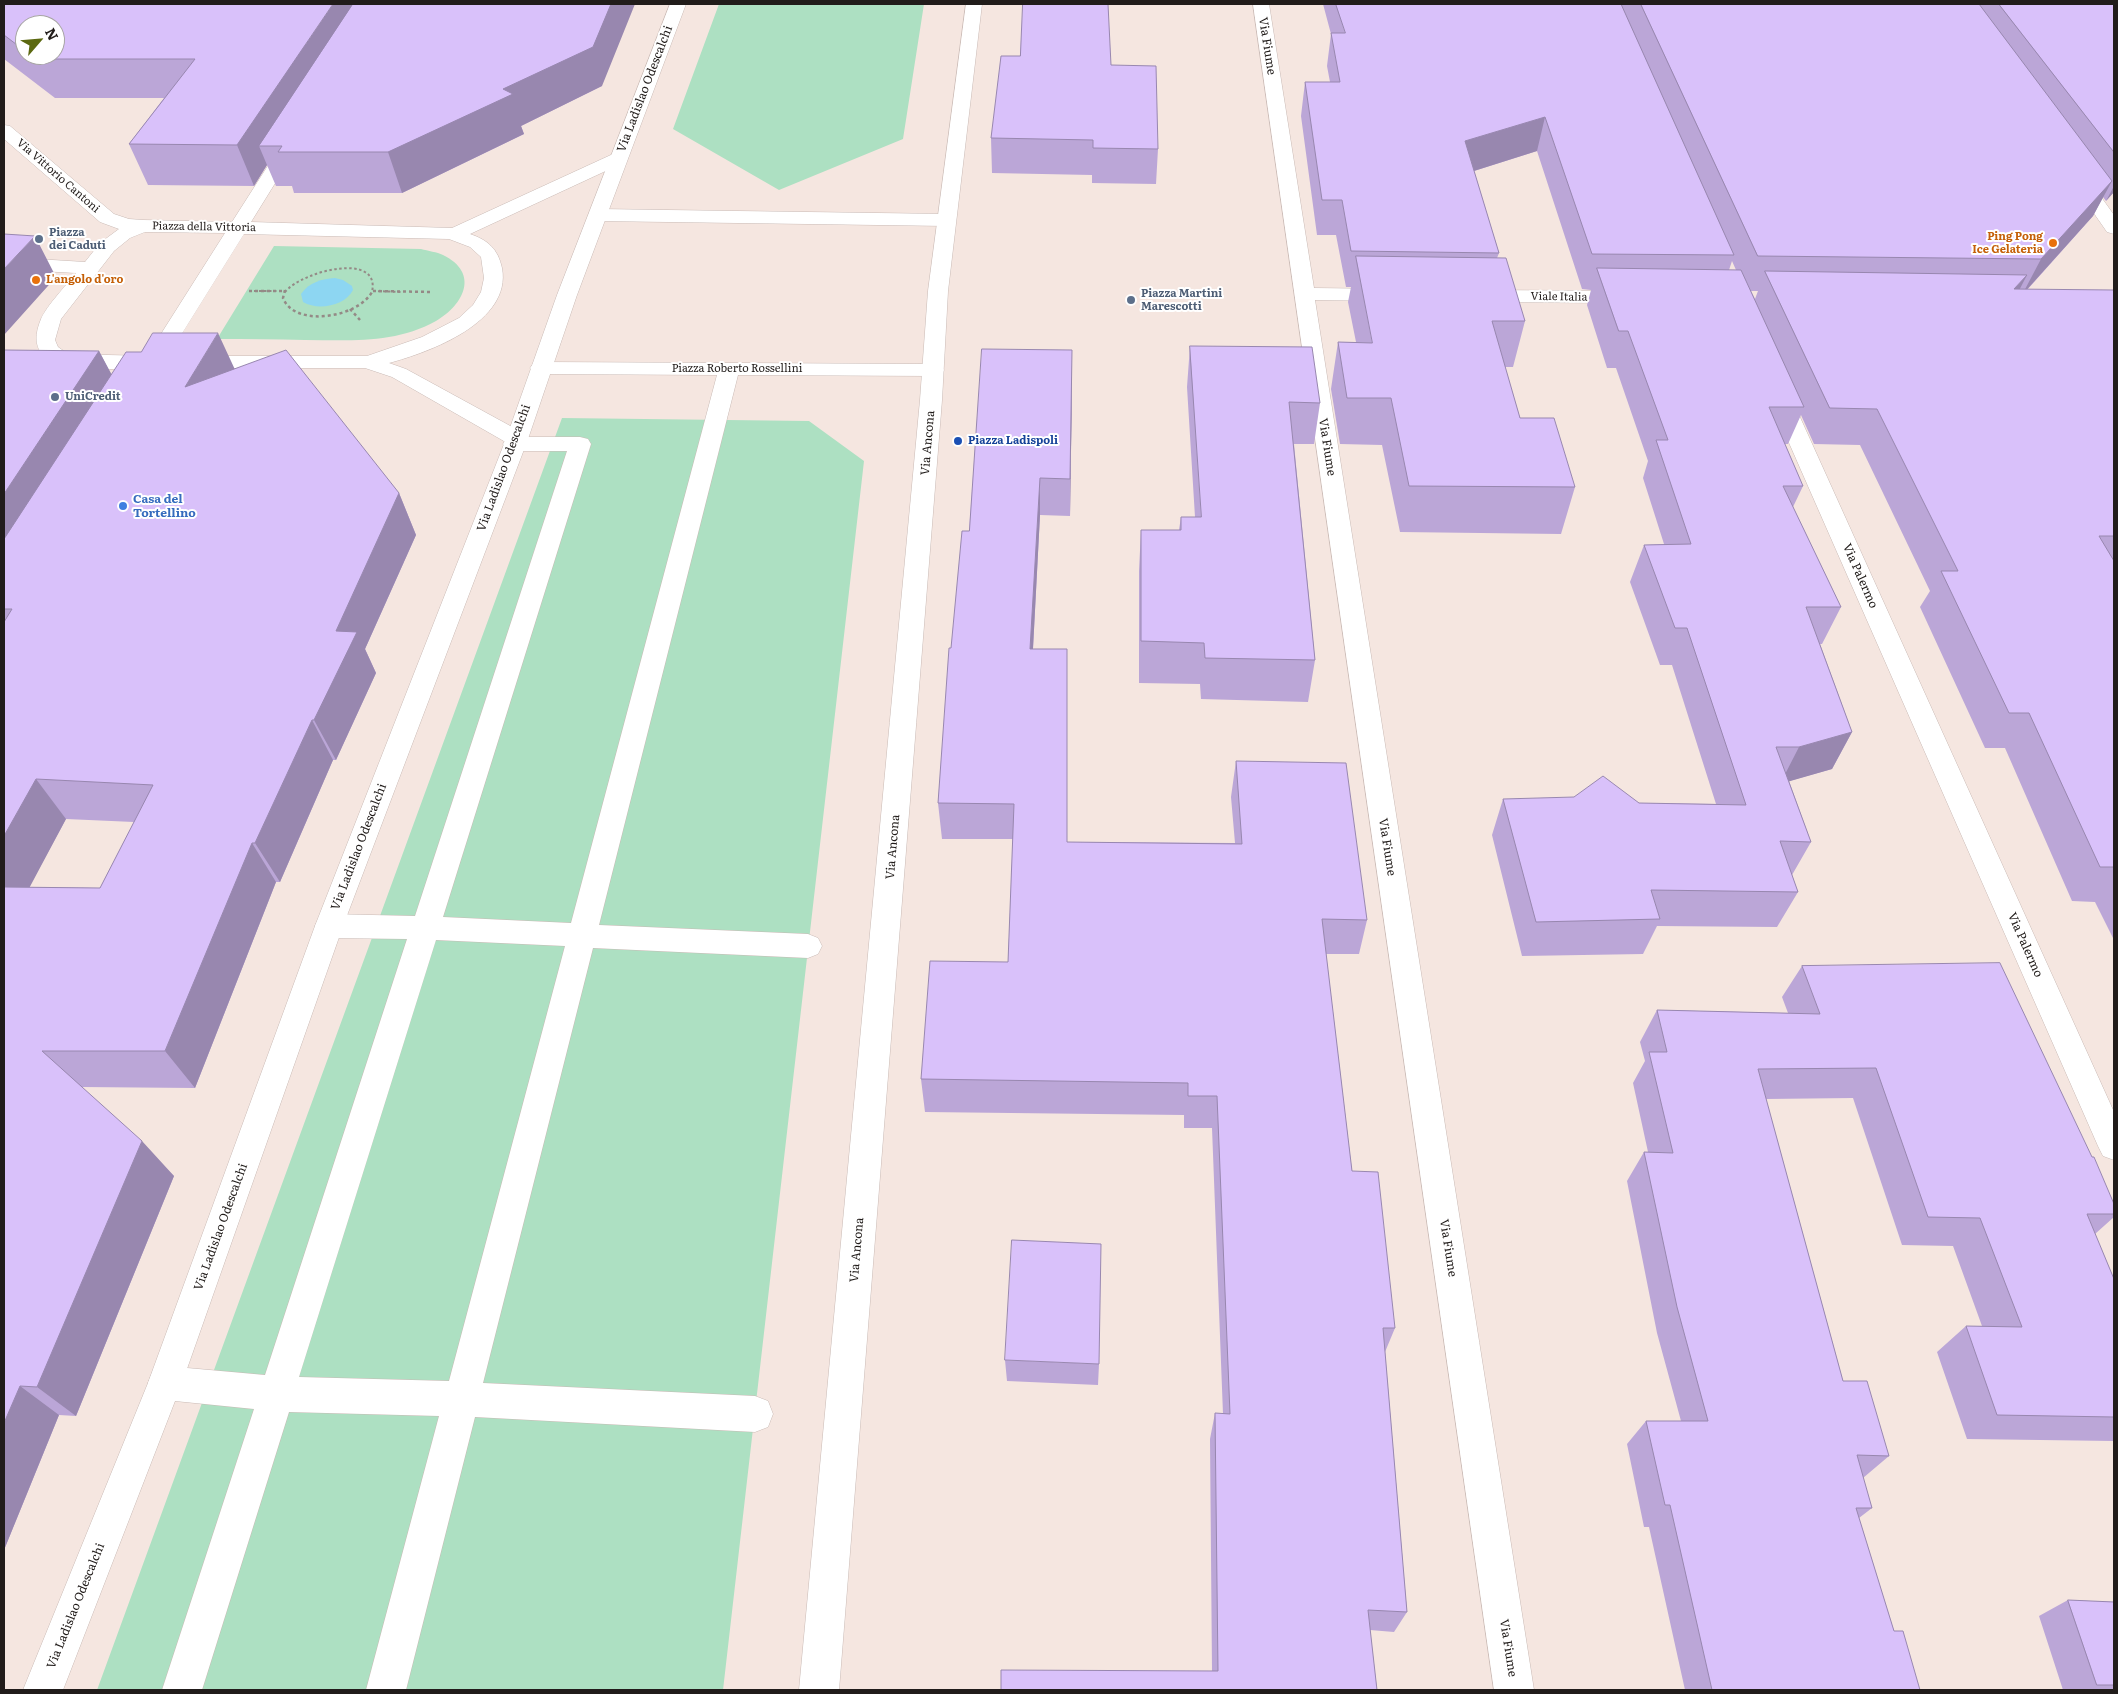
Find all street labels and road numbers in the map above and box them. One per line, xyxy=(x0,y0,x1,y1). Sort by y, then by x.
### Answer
street label: Via Fiume xyxy=(1255,16,1279,76)
street label: Via Ladislao Odescalchi xyxy=(614,24,676,154)
street label: Via Vittorio Cantoni xyxy=(14,136,102,216)
street label: Piazza della Vittoria xyxy=(152,219,256,235)
street label: Viale Italia xyxy=(1530,290,1588,304)
street label: Piazza Roberto Rossellini xyxy=(672,362,802,376)
street label: Via Ladislao Odescalchi xyxy=(474,402,534,534)
street label: Via Ancona xyxy=(918,410,938,476)
street label: Via Fiume xyxy=(1315,417,1339,477)
street label: Via Palermo xyxy=(1839,541,1881,611)
street label: Via Ladislao Odescalchi xyxy=(328,782,390,912)
street label: Via Ancona xyxy=(883,814,903,880)
street label: Via Fiume xyxy=(1375,817,1399,877)
street label: Via Palermo xyxy=(2004,910,2046,980)
street label: Via Ladislao Odescalchi xyxy=(191,1161,251,1293)
street label: Via Ancona xyxy=(847,1217,867,1283)
street label: Via Fiume xyxy=(1436,1218,1460,1278)
street label: Via Ladislao Odescalchi xyxy=(44,1541,108,1671)
street label: Via Fiume xyxy=(1496,1618,1520,1678)

